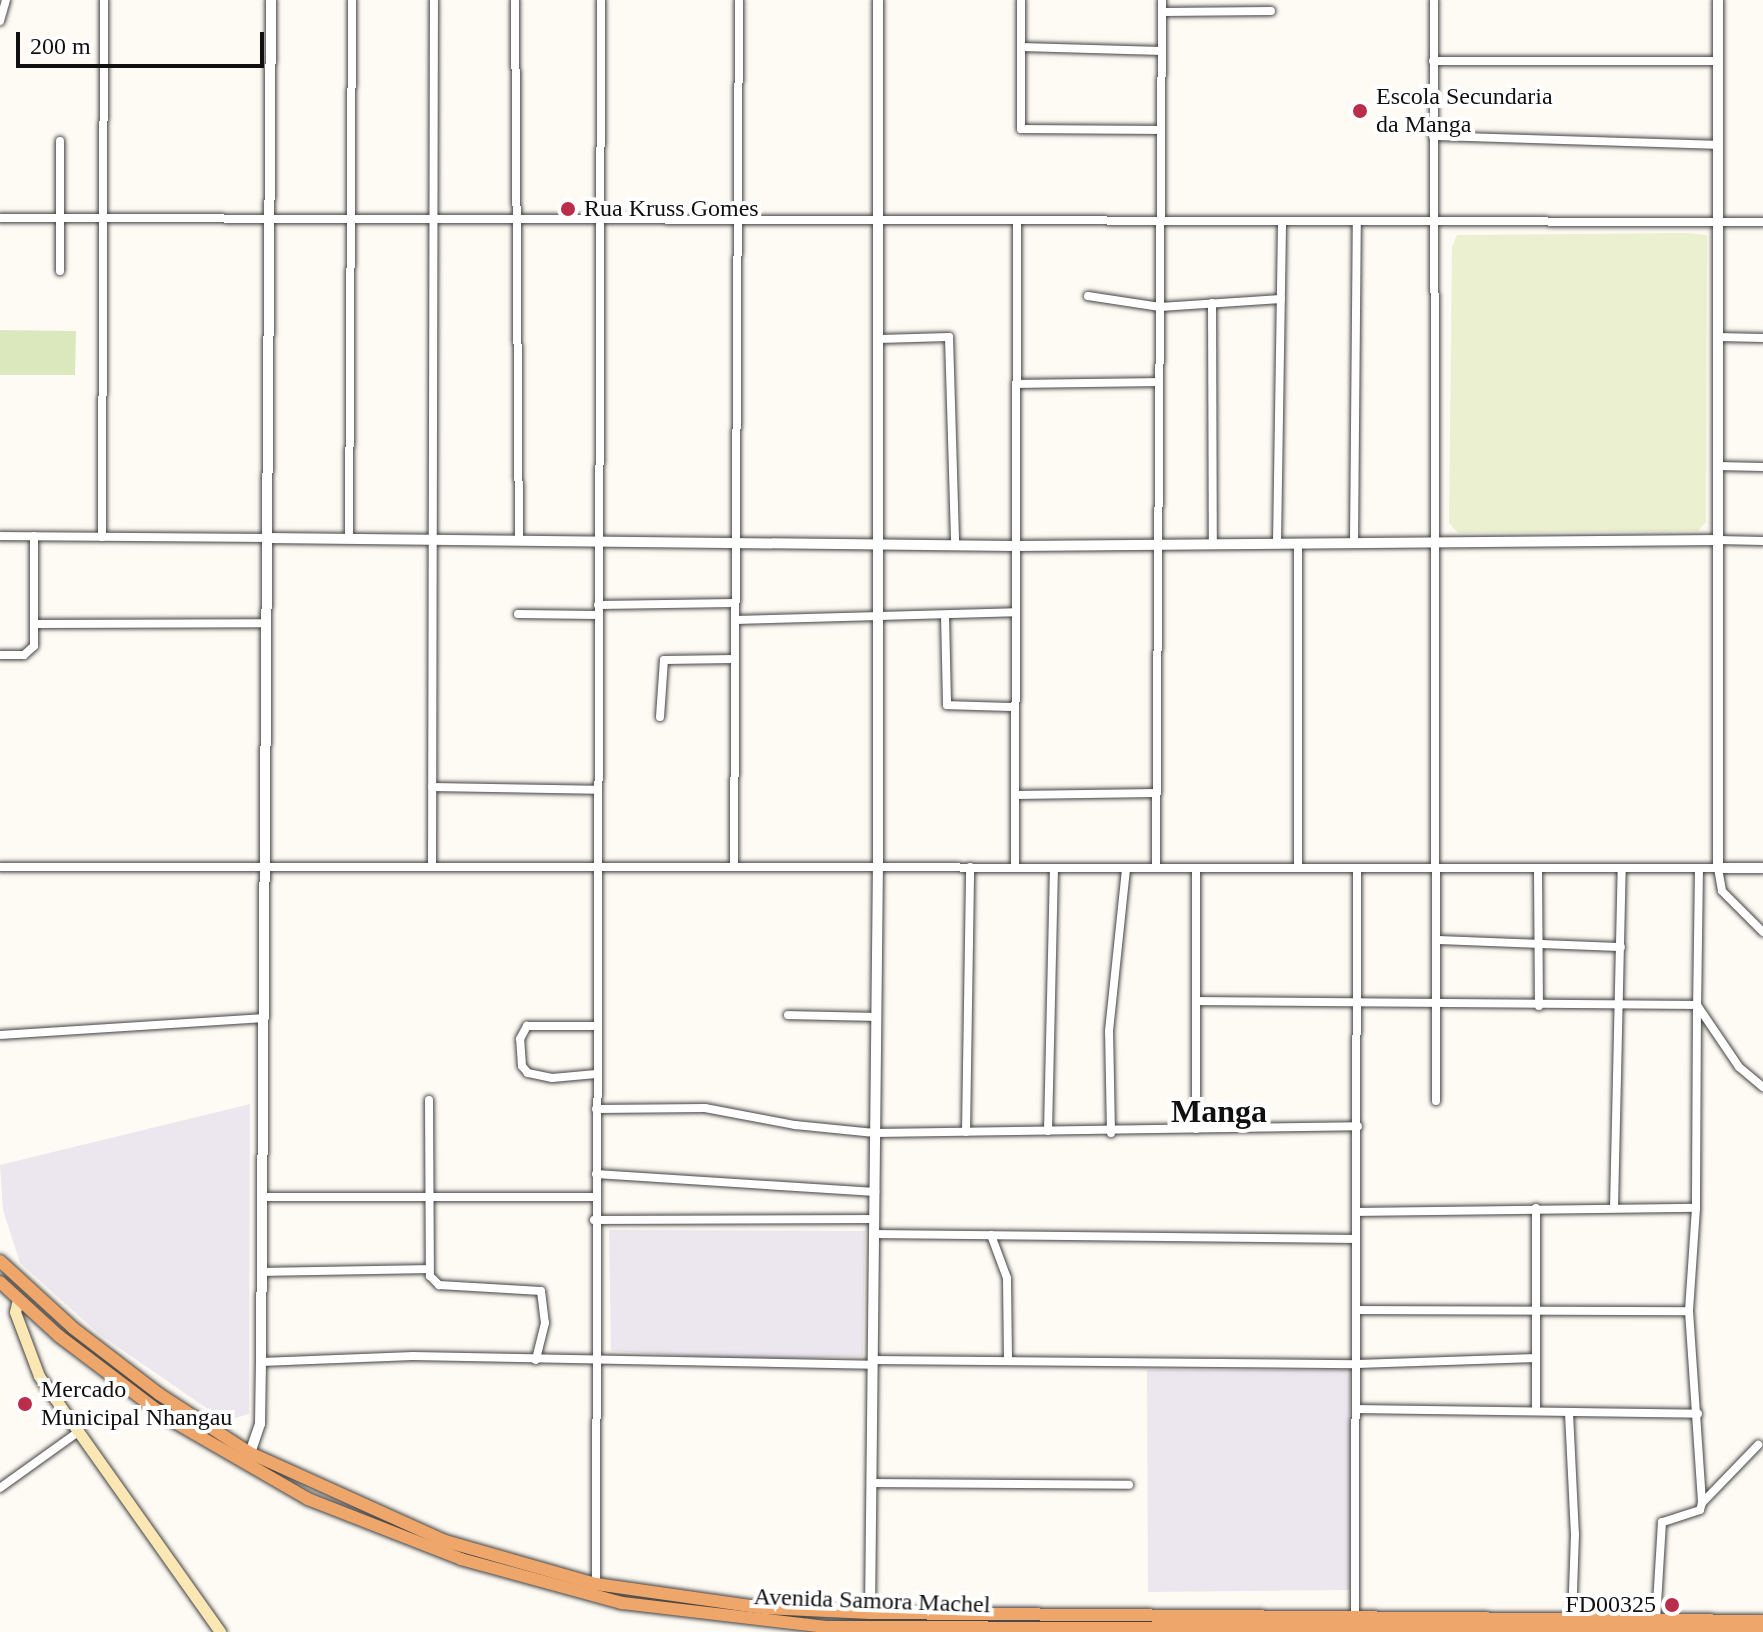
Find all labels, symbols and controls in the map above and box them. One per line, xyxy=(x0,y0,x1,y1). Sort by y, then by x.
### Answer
scale bar xyxy=(20,16,268,66)
text: 200 m xyxy=(30,33,91,59)
place label: Escola Secundaria da Manga xyxy=(1376,83,1553,139)
marker: Escola Secundaria da Manga xyxy=(1351,102,1369,120)
place label: Rua Kruss Gomes xyxy=(584,195,759,223)
marker: Rua Kruss Gomes xyxy=(559,200,577,218)
district label: Manga xyxy=(1171,1092,1267,1130)
place label: Mercado Municipal Nhangau xyxy=(41,1376,232,1432)
marker: Mercado Municipal Nhangau xyxy=(16,1395,34,1413)
street label: Avenida Samora Machel xyxy=(753,1582,991,1620)
place label: FD00325 xyxy=(1565,1591,1656,1619)
marker: FD00325 xyxy=(1663,1596,1681,1614)

